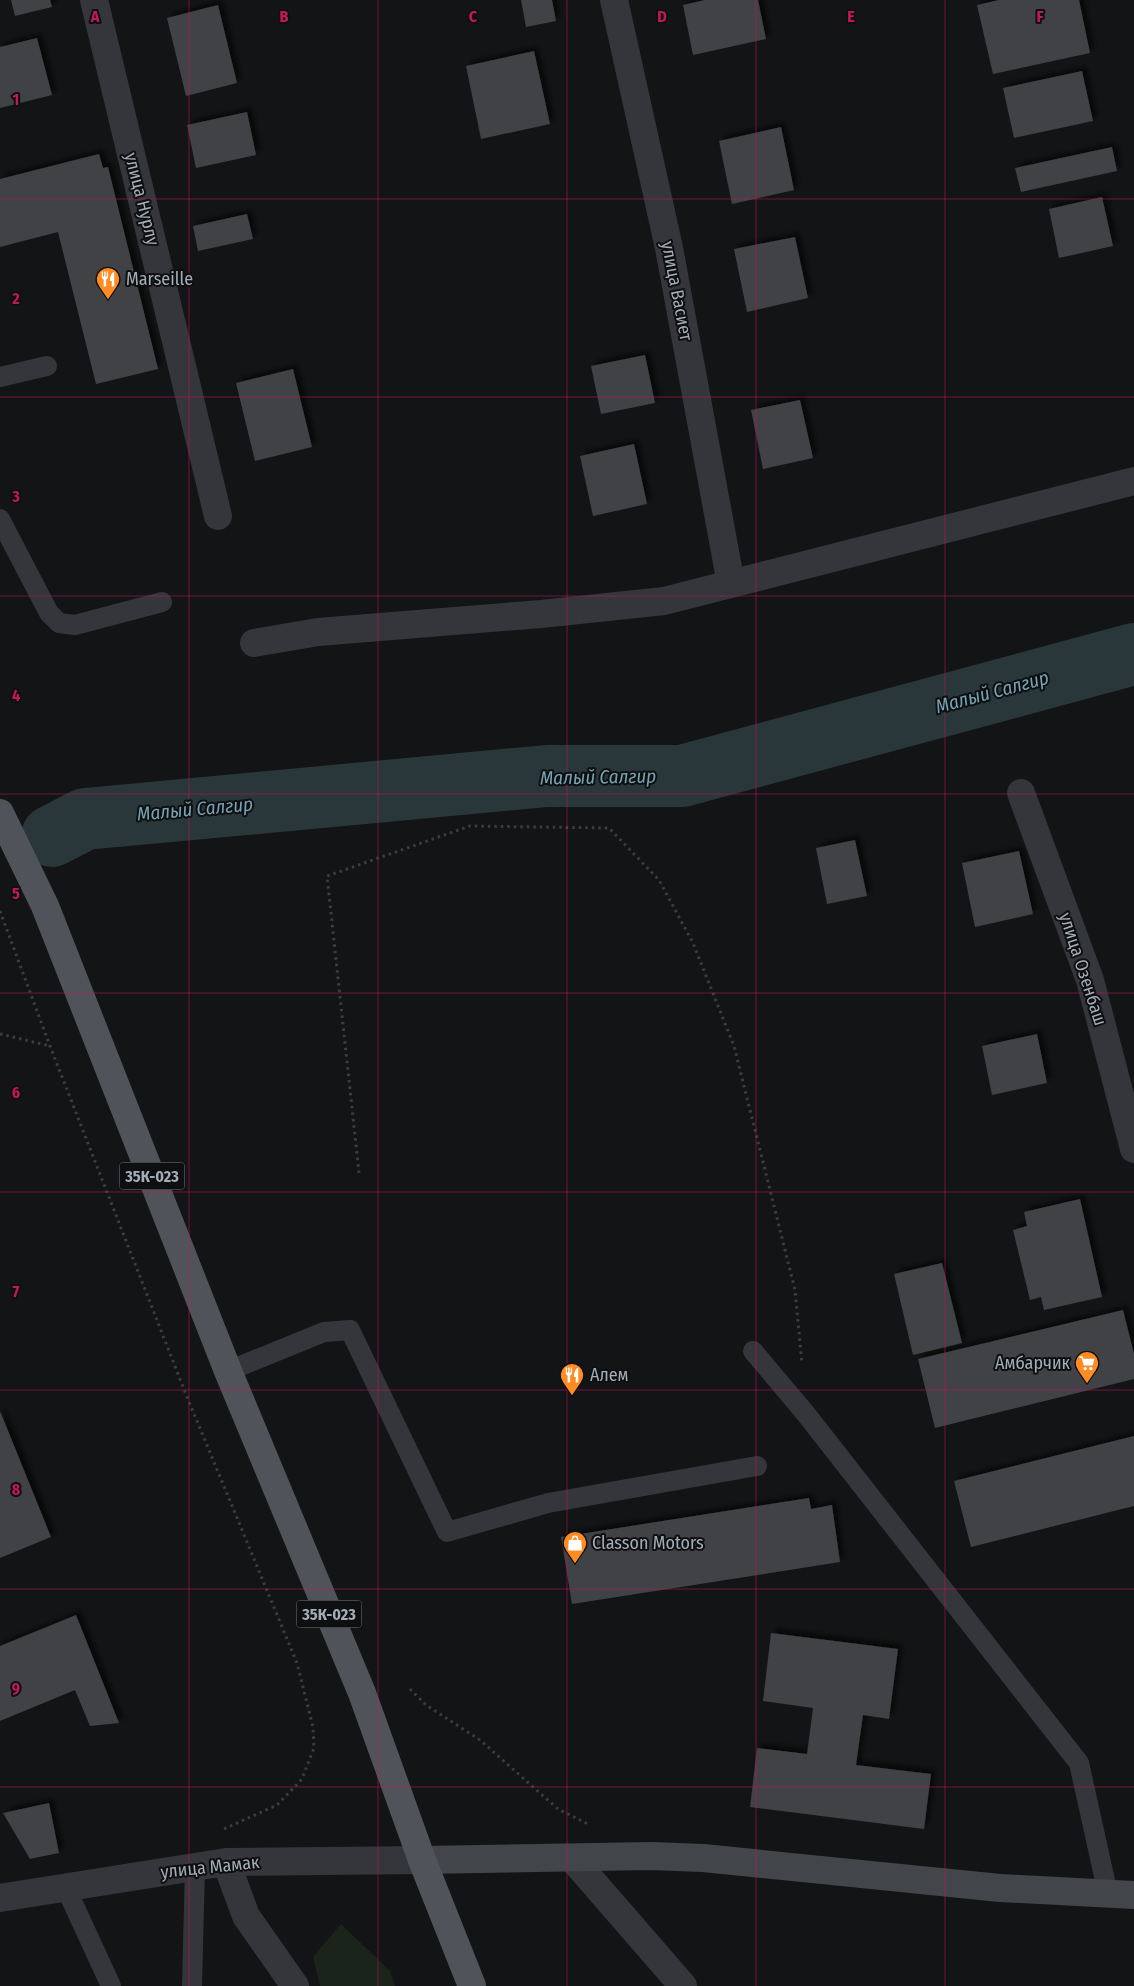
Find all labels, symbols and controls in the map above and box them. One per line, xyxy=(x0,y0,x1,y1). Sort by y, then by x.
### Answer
text: A xyxy=(90,7,100,26)
text: B xyxy=(280,7,289,26)
text: C xyxy=(469,7,478,26)
text: D xyxy=(657,7,667,26)
text: E xyxy=(847,7,855,26)
text: F xyxy=(1036,7,1044,26)
text: 1 xyxy=(13,90,19,109)
street label: улица Нурлу xyxy=(120,150,164,248)
street label: улица Васиет xyxy=(657,239,698,343)
restaurant icon: Marseille xyxy=(95,266,121,300)
place label: Marseille xyxy=(126,268,193,290)
text: 2 xyxy=(11,289,20,308)
text: 3 xyxy=(11,487,20,506)
water label: Малый Салгир xyxy=(933,666,1051,718)
text: 4 xyxy=(12,686,20,705)
water label: Малый Салгир xyxy=(540,764,656,790)
water label: Малый Салгир xyxy=(136,792,254,826)
text: 5 xyxy=(12,884,20,903)
street label: улица Озенбаш xyxy=(1054,910,1112,1028)
text: 6 xyxy=(12,1083,20,1102)
road number: 35К-023 xyxy=(120,1162,184,1190)
text: 7 xyxy=(13,1282,20,1301)
supermarket icon: Амбарчик xyxy=(1074,1350,1100,1384)
place label: Амбарчик xyxy=(995,1352,1071,1374)
restaurant icon: Алем xyxy=(559,1362,585,1396)
place label: Алем xyxy=(590,1364,629,1386)
text: 8 xyxy=(12,1480,21,1499)
shop icon: Classon Motors xyxy=(562,1530,588,1564)
place label: Classon Motors xyxy=(592,1532,704,1554)
road number: 35К-023 xyxy=(296,1600,362,1628)
text: 9 xyxy=(12,1679,20,1698)
street label: улица Мамак xyxy=(160,1851,261,1883)

